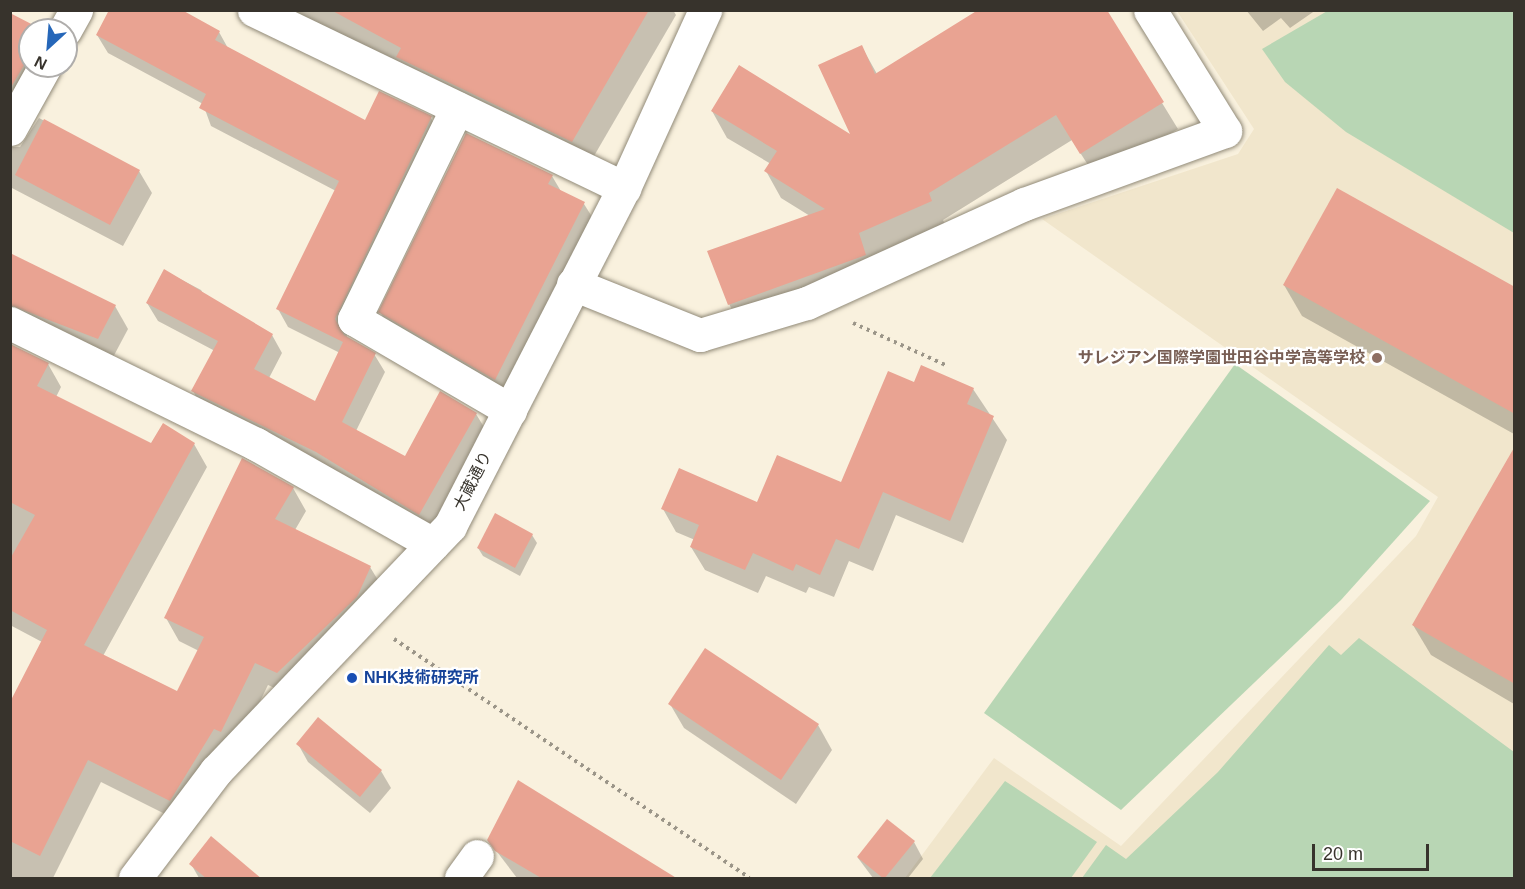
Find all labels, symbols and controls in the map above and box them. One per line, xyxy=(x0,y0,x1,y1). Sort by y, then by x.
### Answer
north arrow xyxy=(18,18,78,78)
text: N xyxy=(32,53,50,73)
place label: サレジアン国際学園世田谷中学高等学校 xyxy=(1077,348,1365,368)
marker: サレジアン国際学園世田谷中学高等学校 xyxy=(1370,351,1384,365)
street label: 大蔵通り xyxy=(450,448,496,514)
place label: NHK技術研究所 xyxy=(364,668,479,688)
marker: NHK技術研究所 xyxy=(345,671,359,685)
scale bar xyxy=(1315,832,1432,870)
text: 20 m xyxy=(1323,844,1363,864)

